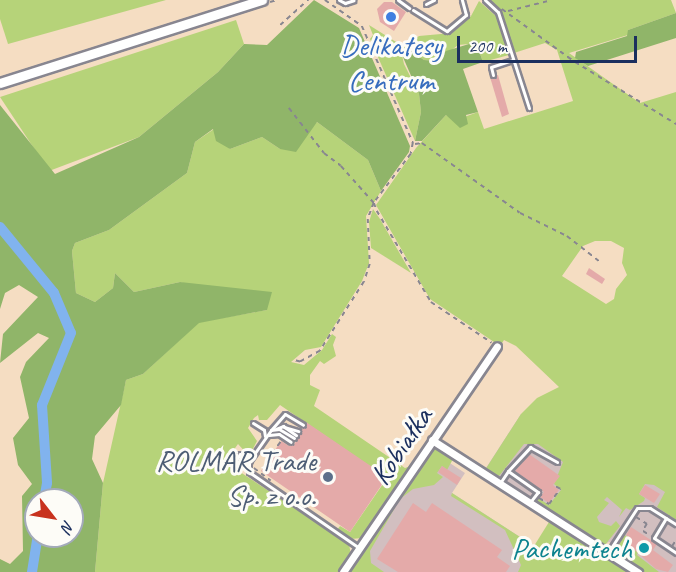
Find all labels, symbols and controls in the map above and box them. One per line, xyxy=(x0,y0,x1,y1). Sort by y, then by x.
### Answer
marker: Delikatesy Centrum xyxy=(384,10,398,24)
scale bar xyxy=(460,24,640,62)
place label: Delikatesy Centrum xyxy=(340,27,442,98)
text: 200 m xyxy=(468,35,507,57)
street label: Kobiałka xyxy=(362,400,440,492)
place label: ROLMAR Trade Sp. z o.o. xyxy=(157,442,316,512)
marker: ROLMAR Trade Sp. z o.o. xyxy=(321,470,335,484)
north arrow xyxy=(24,488,84,548)
text: N xyxy=(57,517,79,536)
place label: Pachemtech xyxy=(512,530,632,566)
marker: Pachemtech xyxy=(637,541,651,555)

